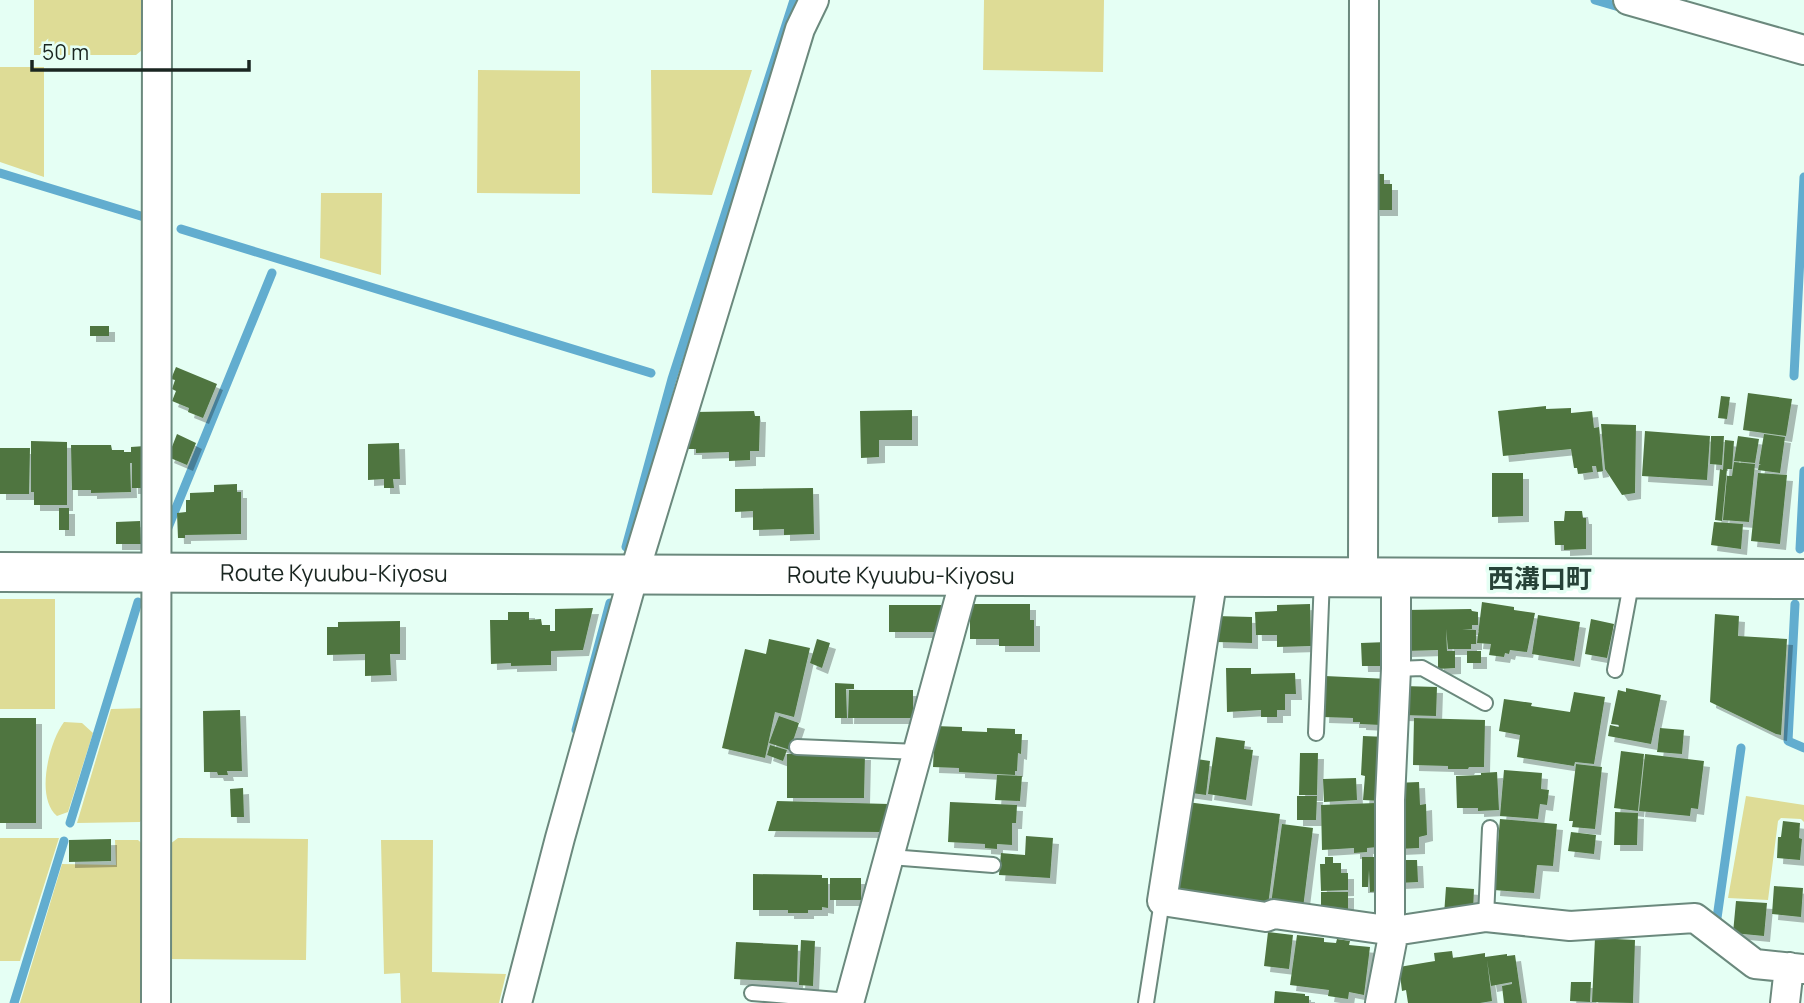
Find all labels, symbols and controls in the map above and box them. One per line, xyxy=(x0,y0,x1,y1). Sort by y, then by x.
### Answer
scale bar xyxy=(32,28,248,72)
text: 50 m xyxy=(42,38,89,66)
street label: Route Kyuubu-Kiyosu xyxy=(220,556,448,589)
street label: Route Kyuubu-Kiyosu xyxy=(787,558,1015,591)
district label: 西溝口町 xyxy=(1488,560,1592,596)

